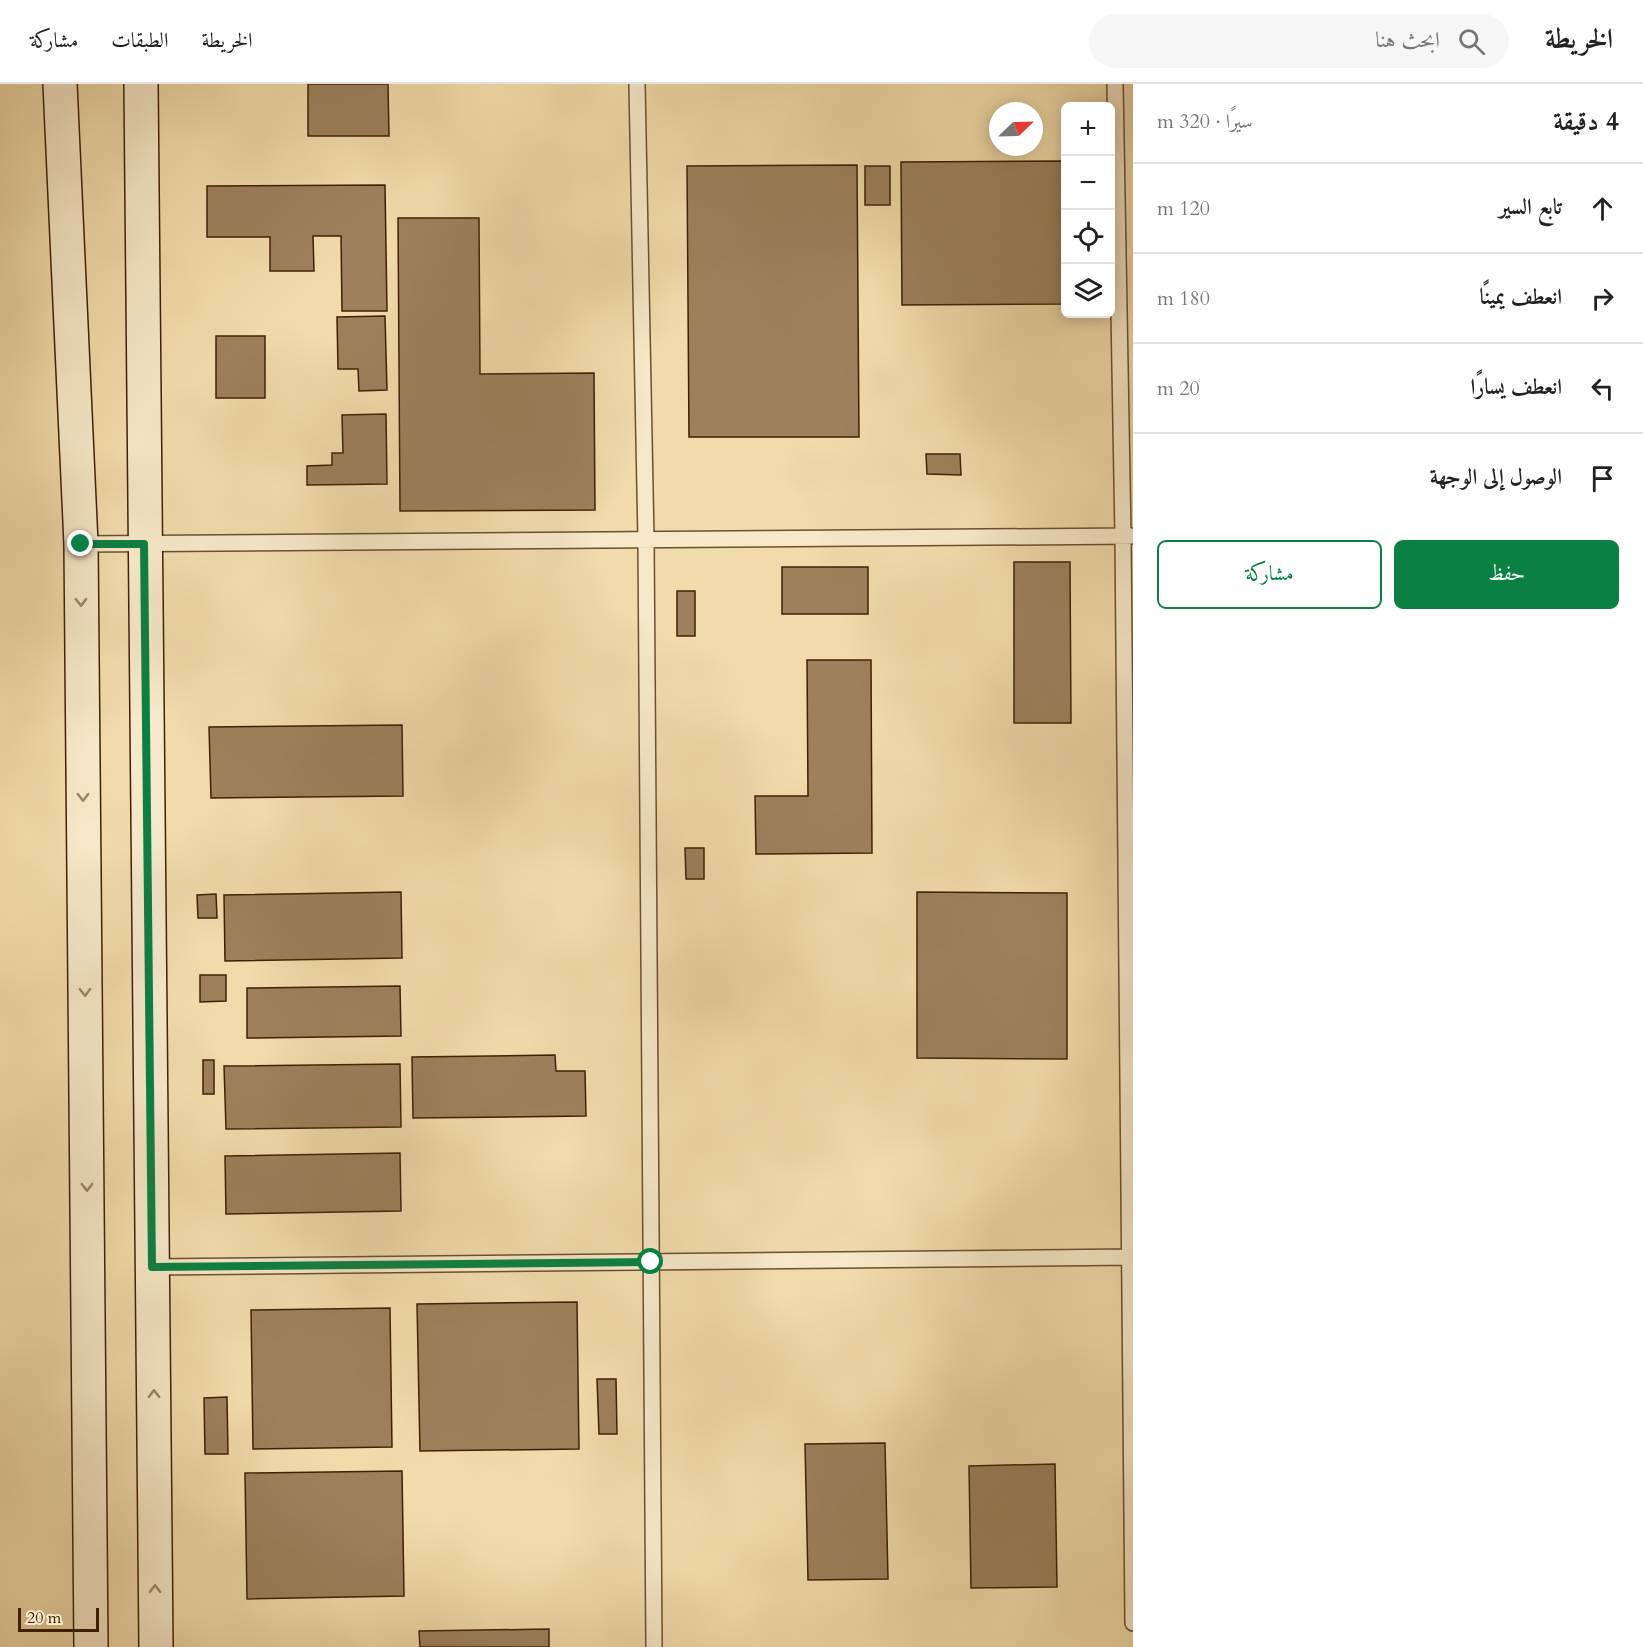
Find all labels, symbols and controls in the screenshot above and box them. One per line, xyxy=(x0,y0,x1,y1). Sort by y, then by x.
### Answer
search box xyxy=(1089,14,1509,68)
text: الخريطة xyxy=(1545,20,1613,58)
text: ابحث هنا xyxy=(1375,25,1440,55)
icon: search xyxy=(1455,25,1488,58)
text: مشاركة xyxy=(30,26,78,55)
text: الطبقات xyxy=(111,26,168,55)
text: الخريطة xyxy=(201,26,253,55)
north arrow xyxy=(989,102,1043,156)
map controls xyxy=(1061,102,1115,318)
button: + xyxy=(1061,102,1115,156)
text: 4 دقيقة xyxy=(1553,104,1619,139)
text: سيرًا · 320 m xyxy=(1157,108,1253,135)
button: − xyxy=(1061,156,1115,210)
text: تابع السير xyxy=(1499,192,1562,222)
icon: ahead xyxy=(1586,192,1619,225)
text: 120 m xyxy=(1157,195,1210,222)
button: locate xyxy=(1061,210,1115,264)
button: layers xyxy=(1061,264,1115,318)
text: انعطف يمينًا xyxy=(1479,282,1562,312)
icon: right xyxy=(1586,282,1619,315)
text: 180 m xyxy=(1157,285,1210,312)
text: انعطف يسارًا xyxy=(1471,372,1562,402)
icon: left xyxy=(1586,372,1619,405)
text: 20 m xyxy=(1157,375,1200,402)
text: الوصول إلى الوجهة xyxy=(1430,462,1562,492)
icon: arrive xyxy=(1586,462,1619,495)
route end xyxy=(67,530,93,556)
button: مشاركة xyxy=(1157,540,1382,609)
button: حفظ xyxy=(1394,540,1619,609)
one-way arrow xyxy=(75,598,88,607)
one-way arrow xyxy=(77,793,89,802)
one-way arrow xyxy=(79,988,91,997)
one-way arrow xyxy=(81,1183,93,1192)
route start xyxy=(637,1248,663,1274)
one-way arrow xyxy=(147,1389,160,1398)
one-way arrow xyxy=(149,1584,161,1593)
scale bar xyxy=(18,1605,99,1632)
text: 20 m xyxy=(27,1607,61,1629)

